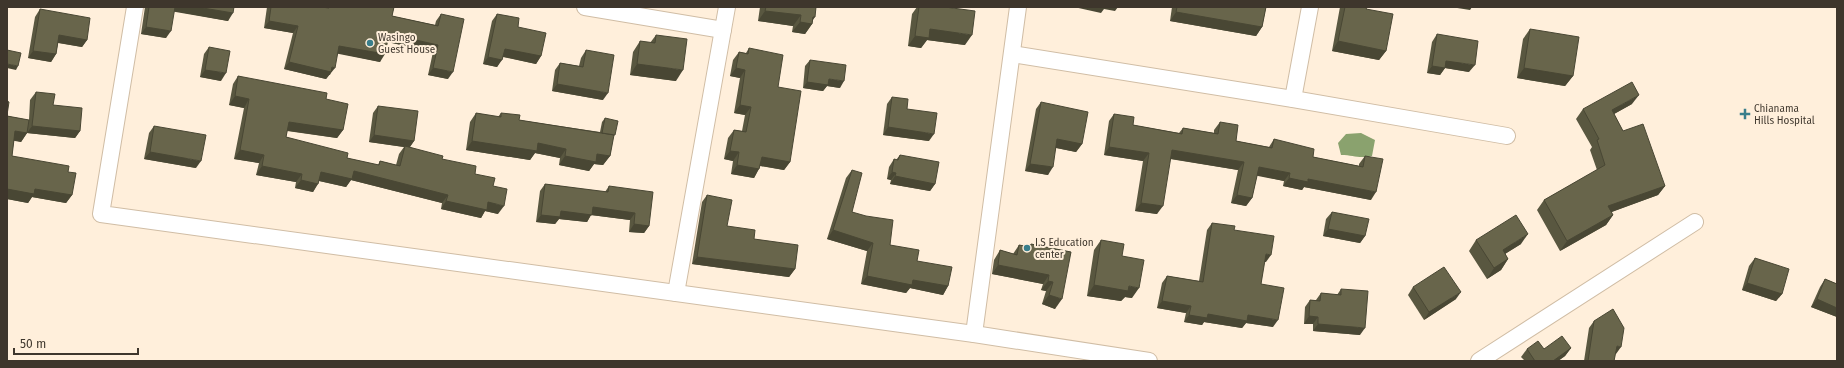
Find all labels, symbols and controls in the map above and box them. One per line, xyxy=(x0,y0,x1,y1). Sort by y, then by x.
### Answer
place label: Wasingo Guest House xyxy=(378,32,435,56)
marker: Wasingo Guest House xyxy=(365,38,375,48)
place label: Chianama Hills Hospital xyxy=(1754,103,1815,127)
marker: Chianama Hills Hospital xyxy=(1739,108,1751,120)
place label: I.S Education center xyxy=(1035,237,1094,261)
marker: I.S Education center xyxy=(1022,243,1032,253)
scale bar xyxy=(14,330,138,356)
text: 50 m xyxy=(20,337,46,351)

